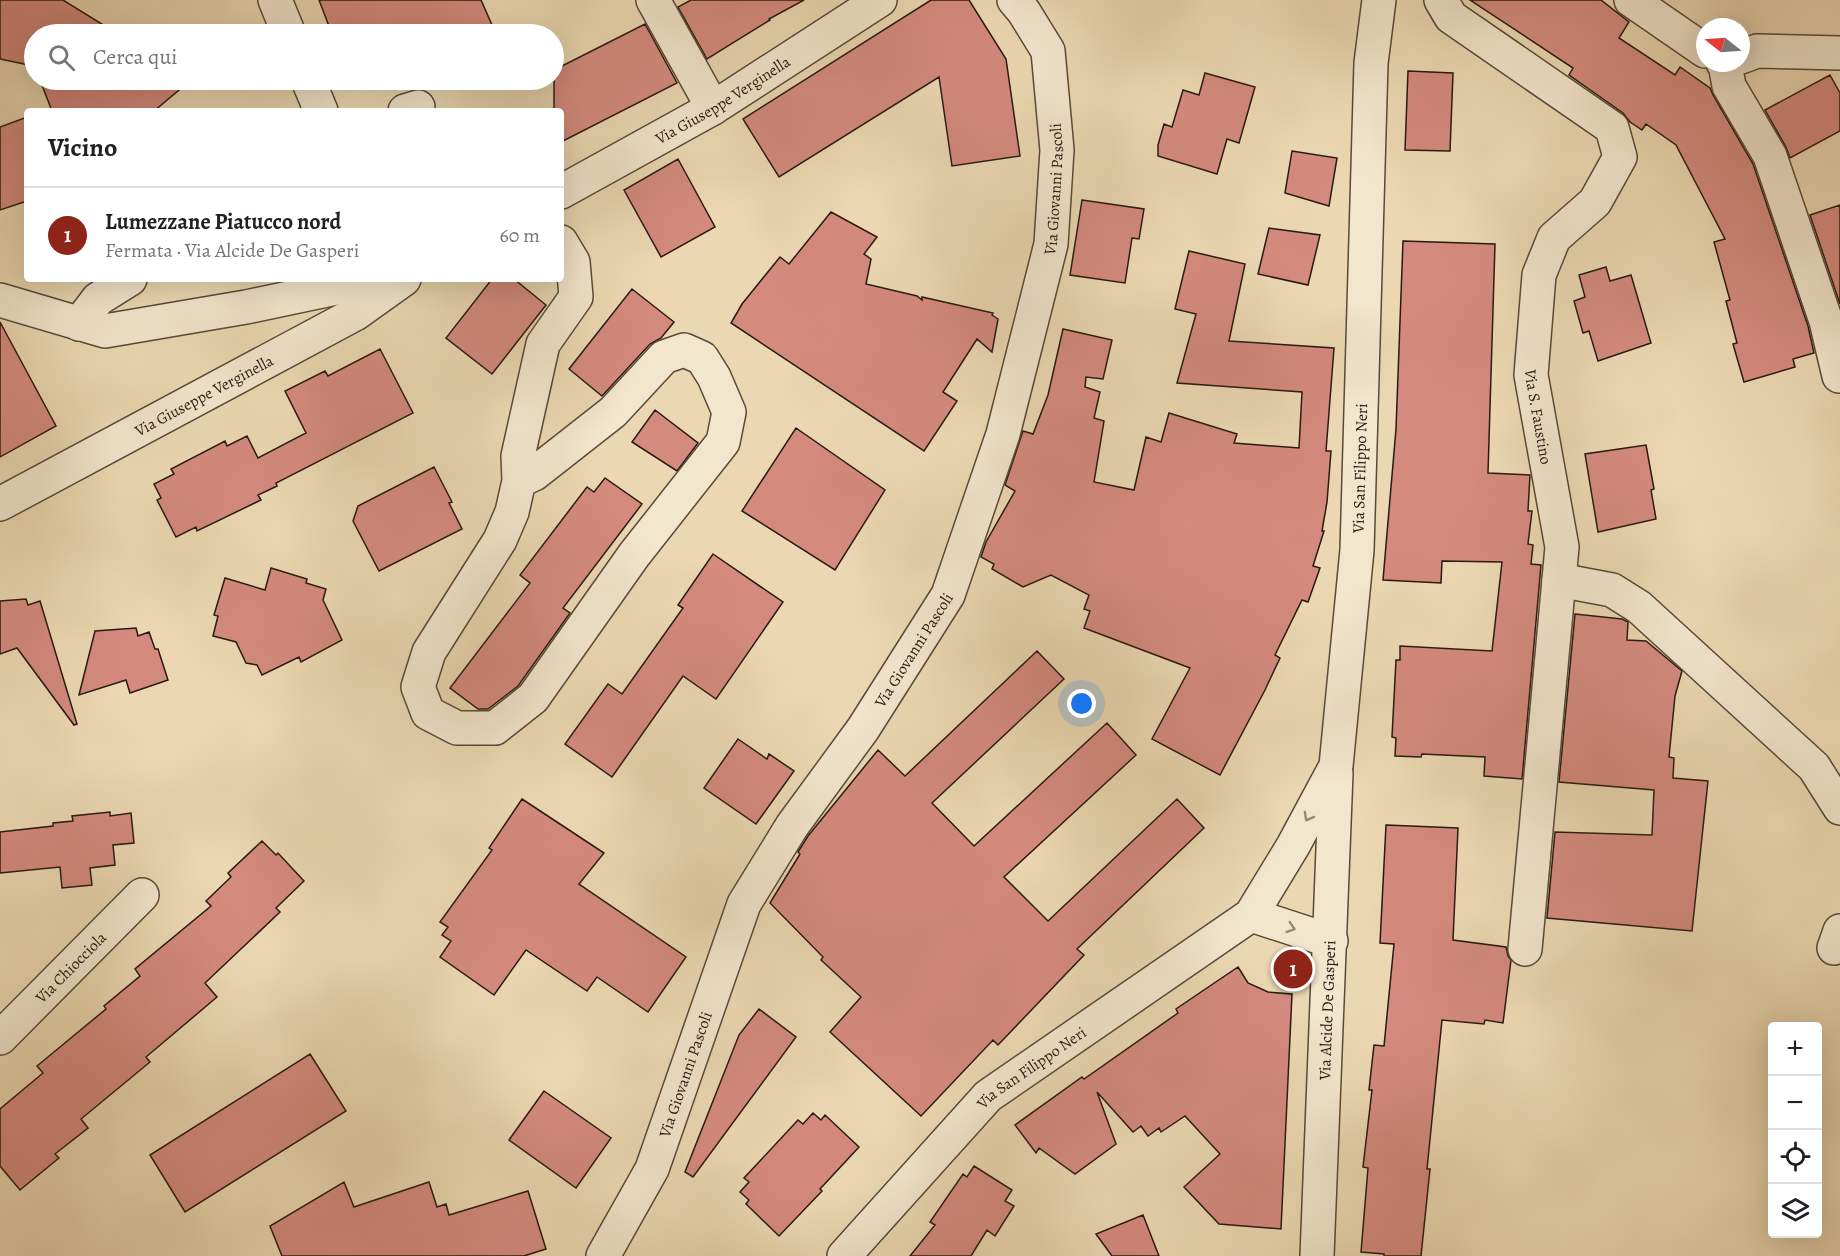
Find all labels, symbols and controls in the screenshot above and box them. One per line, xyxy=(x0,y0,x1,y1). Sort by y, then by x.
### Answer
north arrow xyxy=(1696,18,1750,72)
search box xyxy=(24,24,564,90)
icon: search xyxy=(45,41,78,74)
text: Cerca qui xyxy=(93,42,178,72)
street label: Via Giuseppe Verginella xyxy=(651,51,795,150)
street label: Via Giovanni Pascoli xyxy=(1038,122,1069,258)
text: Vicino xyxy=(48,130,117,165)
text: Lumezzane Piatucco nord xyxy=(105,207,341,237)
text: 1 xyxy=(64,222,71,249)
text: 60 m xyxy=(500,222,540,249)
text: Fermata · Via Alcide De Gasperi xyxy=(105,237,359,264)
street label: Via Giuseppe Verginella xyxy=(130,350,278,442)
street label: Via S. Faustino xyxy=(1519,367,1557,466)
street label: Via San Filippo Neri xyxy=(1347,403,1373,534)
street label: Via Giovanni Pascoli xyxy=(869,589,959,713)
your location xyxy=(1067,689,1096,718)
one-way arrow xyxy=(1304,811,1315,821)
one-way arrow xyxy=(1285,920,1296,933)
street label: Via Chiocciola xyxy=(30,927,112,1009)
street label: Via Alcide De Gasperi xyxy=(1314,940,1341,1081)
pin: 1 xyxy=(1274,946,1312,992)
street label: Via Giovanni Pascoli xyxy=(653,1009,718,1142)
street label: Via San Filippo Neri xyxy=(971,1022,1091,1115)
map controls xyxy=(1768,1022,1822,1238)
button: + xyxy=(1768,1022,1822,1076)
button: − xyxy=(1768,1076,1822,1130)
button: locate xyxy=(1768,1130,1822,1184)
button: layers xyxy=(1768,1184,1822,1238)

